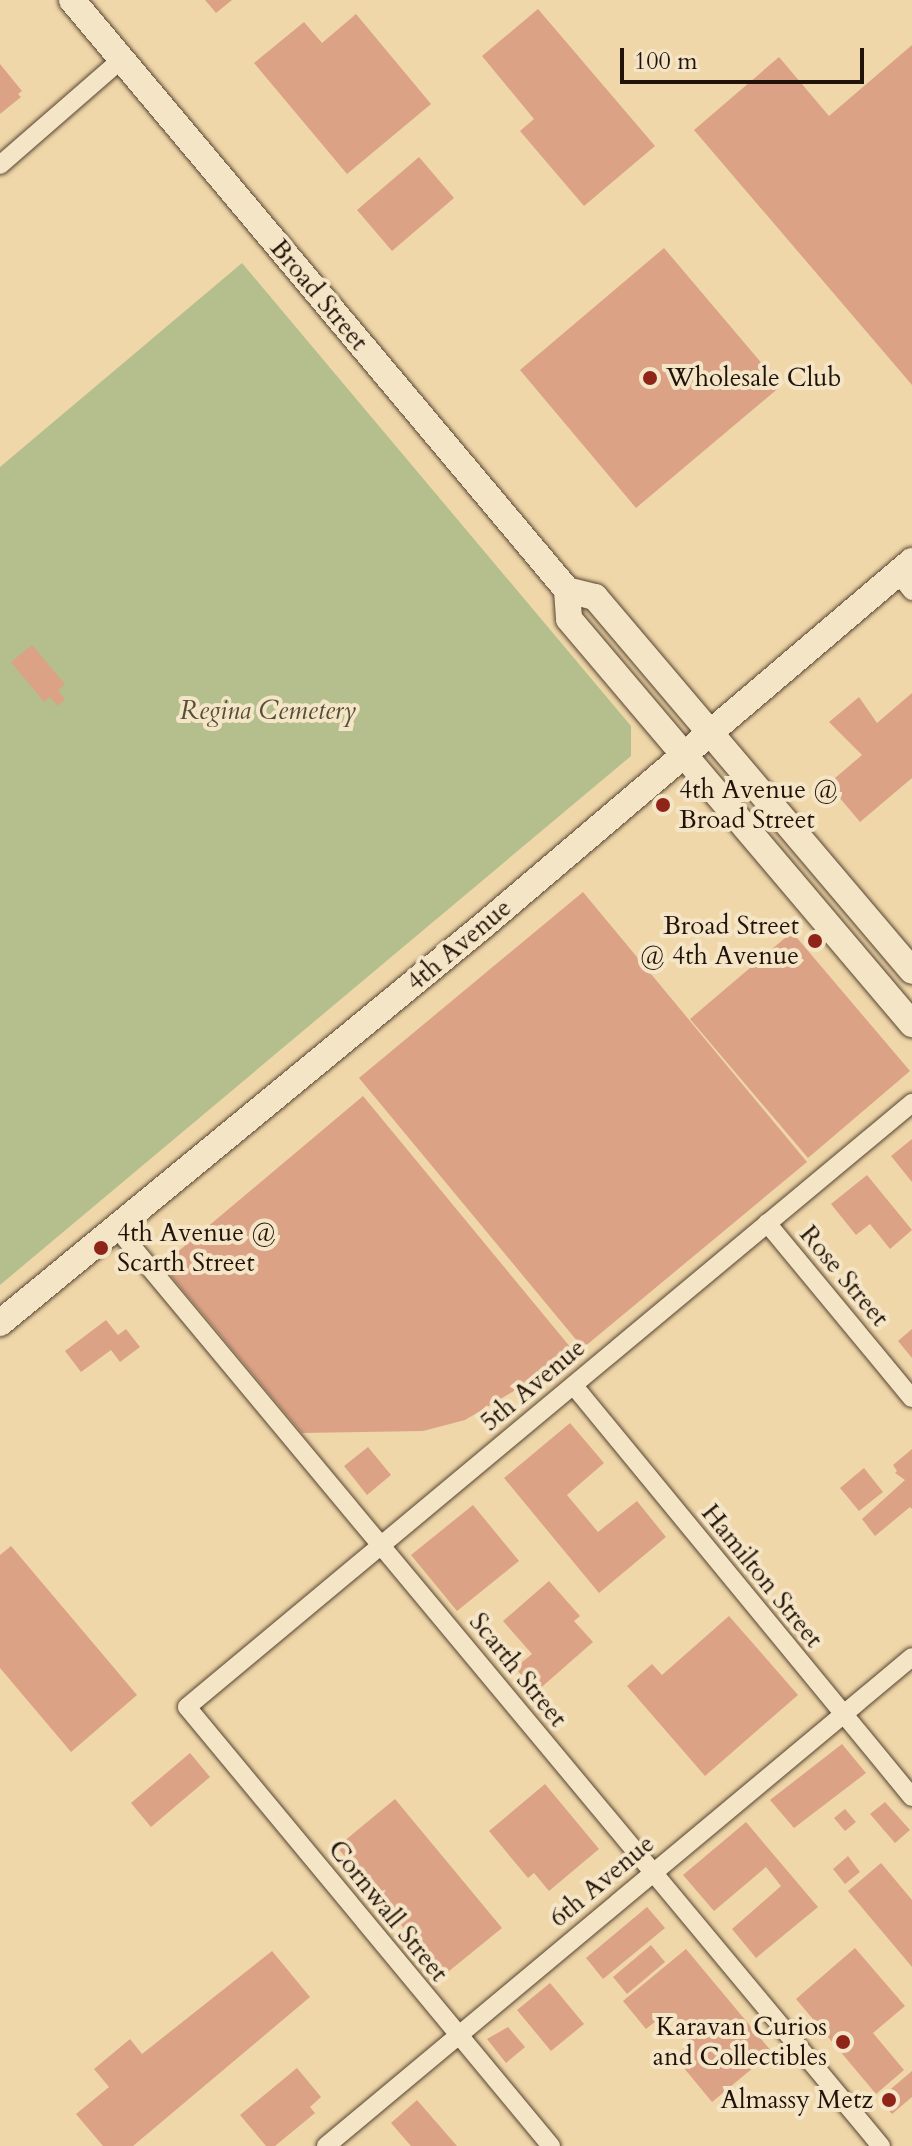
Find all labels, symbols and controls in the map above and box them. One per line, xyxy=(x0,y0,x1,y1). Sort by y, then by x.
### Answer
scale bar xyxy=(624,32,868,82)
text: 100 m xyxy=(634,45,698,78)
street label: Broad Street xyxy=(263,233,375,357)
place label: Wholesale Club xyxy=(666,362,842,394)
marker: Wholesale Club xyxy=(641,369,659,387)
park label: Regina Cemetery xyxy=(180,695,356,727)
place label: 4th Avenue @ Broad Street xyxy=(679,774,838,836)
marker: 4th Avenue @ Broad Street xyxy=(654,796,672,814)
street label: 4th Avenue xyxy=(400,892,518,998)
place label: Broad Street @ 4th Avenue xyxy=(640,910,799,972)
marker: Broad Street @ 4th Avenue xyxy=(806,932,824,950)
place label: 4th Avenue @ Scarth Street xyxy=(117,1217,276,1278)
street label: Rose Street xyxy=(793,1219,895,1333)
marker: 4th Avenue @ Scarth Street xyxy=(92,1239,110,1257)
street label: 5th Avenue xyxy=(474,1332,592,1438)
street label: Hamilton Street xyxy=(695,1498,829,1654)
street label: Scarth Street xyxy=(463,1607,573,1733)
street label: 6th Avenue xyxy=(543,1828,661,1934)
street label: Cornwall Street xyxy=(321,1834,455,1988)
place label: Karavan Curios and Collectibles xyxy=(653,2011,827,2072)
marker: Karavan Curios and Collectibles xyxy=(834,2033,852,2051)
place label: Almassy Metz xyxy=(720,2084,873,2116)
marker: Almassy Metz xyxy=(880,2091,898,2109)

